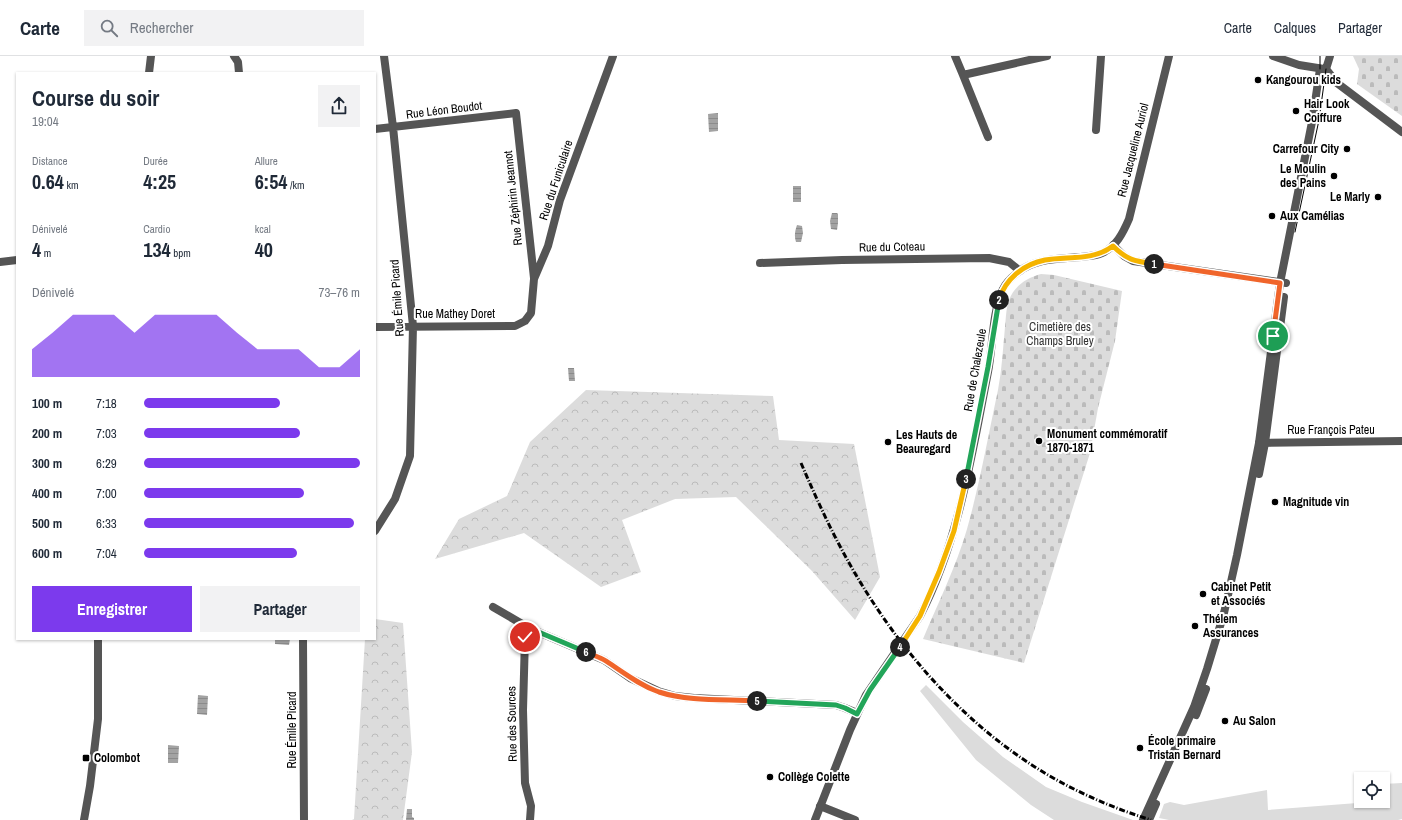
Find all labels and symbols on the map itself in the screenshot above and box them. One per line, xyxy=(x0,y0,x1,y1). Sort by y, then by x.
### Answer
place label: Kangourou kids xyxy=(1266,72,1341,88)
marker: Kangourou kids xyxy=(1253,75,1263,85)
place label: Hair Look Coiffure xyxy=(1304,96,1350,126)
street label: Rue Léon Boudot xyxy=(405,97,483,123)
street label: Rue Jacqueline Auriol xyxy=(1114,101,1152,199)
marker: Hair Look Coiffure xyxy=(1291,106,1301,116)
street label: Rue du Funiculaire xyxy=(535,138,577,222)
place label: Carrefour City xyxy=(1273,141,1340,157)
marker: Carrefour City xyxy=(1342,144,1352,154)
street label: Rue Zéphirin Jeannot xyxy=(500,150,526,246)
place label: Le Moulin des Pains xyxy=(1280,161,1327,191)
marker: Le Moulin des Pains xyxy=(1329,171,1339,181)
place label: Le Marly xyxy=(1330,189,1371,205)
marker: Le Marly xyxy=(1373,192,1383,202)
place label: Aux Camélias xyxy=(1280,208,1345,224)
marker: Aux Camélias xyxy=(1267,211,1277,221)
street label: Rue du Coteau xyxy=(859,238,925,256)
pin: 1 xyxy=(1144,254,1164,274)
street label: Rue Émile Picard xyxy=(386,259,408,337)
pin: 2 xyxy=(989,290,1009,310)
street label: Rue Mathey Doret xyxy=(415,306,495,322)
park label: Cimetière des Champs Bruley xyxy=(1026,319,1094,349)
pin xyxy=(1256,319,1290,353)
street label: Rue de Chalezeule xyxy=(960,327,990,413)
street label: Rue François Pateu xyxy=(1287,422,1375,438)
place label: Monument commémoratif 1870-1871 xyxy=(1047,426,1168,456)
place label: Les Hauts de Beauregard xyxy=(896,427,958,457)
marker: Monument commémoratif 1870-1871 xyxy=(1034,436,1044,446)
marker: Les Hauts de Beauregard xyxy=(883,437,893,447)
pin: 3 xyxy=(956,469,976,489)
place label: Magnitude vin xyxy=(1283,494,1349,510)
marker: Magnitude vin xyxy=(1270,497,1280,507)
place label: Cabinet Petit et Associés xyxy=(1211,579,1272,609)
marker: Cabinet Petit et Associés xyxy=(1198,589,1208,599)
place label: Thélem Assurances xyxy=(1203,611,1259,641)
pin xyxy=(508,620,542,654)
marker: Thélem Assurances xyxy=(1190,621,1200,631)
pin: 4 xyxy=(890,637,910,657)
pin: 6 xyxy=(576,642,596,662)
street label: Rue des Sources xyxy=(503,686,521,762)
street label: Rue Émile Picard xyxy=(284,691,300,769)
pin: 5 xyxy=(747,691,767,711)
place label: Au Salon xyxy=(1233,713,1276,729)
marker: Au Salon xyxy=(1220,716,1230,726)
place label: École primaire Tristan Bernard xyxy=(1148,733,1221,763)
marker: École primaire Tristan Bernard xyxy=(1135,743,1145,753)
place label: Colombot xyxy=(94,750,141,766)
marker: Colombot xyxy=(81,753,91,763)
place label: Collège Colette xyxy=(778,769,850,785)
marker: Collège Colette xyxy=(765,772,775,782)

